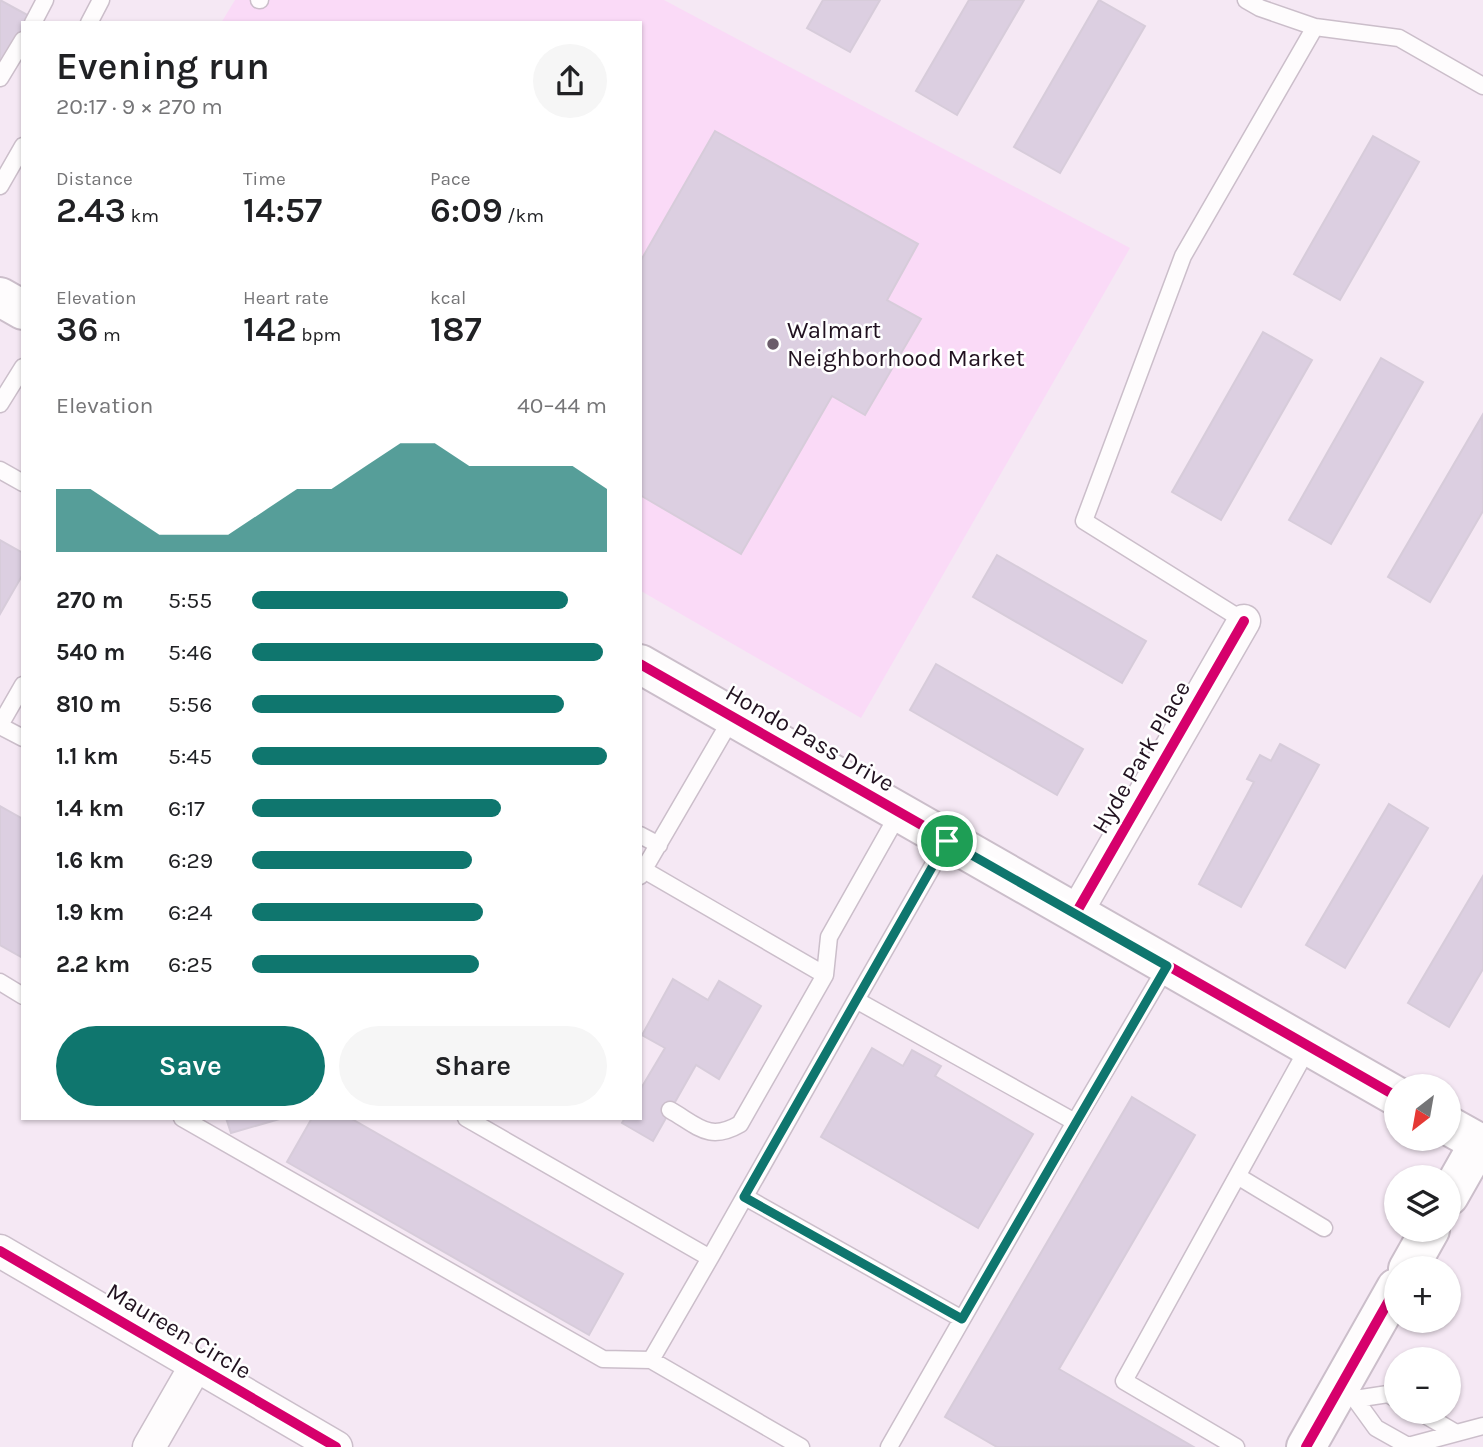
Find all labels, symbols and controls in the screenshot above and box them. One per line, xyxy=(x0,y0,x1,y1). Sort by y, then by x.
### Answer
text: Evening run xyxy=(56,44,270,89)
button: share xyxy=(533,44,607,118)
text: 20:17 · 9 × 270 m xyxy=(56,93,223,120)
text: Distance xyxy=(56,168,133,190)
text: Time xyxy=(243,168,286,190)
text: Pace xyxy=(430,168,471,190)
text: 2.43 xyxy=(56,190,126,231)
text: 14:57 xyxy=(243,190,322,231)
text: 6:09 xyxy=(430,190,503,231)
text: km xyxy=(126,205,159,227)
text: /km xyxy=(503,205,544,227)
text: Elevation xyxy=(56,287,136,309)
text: Heart rate xyxy=(243,287,329,309)
text: kcal xyxy=(430,287,466,309)
text: 36 xyxy=(56,309,98,350)
text: 142 xyxy=(243,309,297,350)
text: 187 xyxy=(430,309,482,350)
place label: Walmart Neighborhood Market xyxy=(787,316,1025,372)
text: m xyxy=(98,324,121,346)
text: bpm xyxy=(297,324,341,346)
marker: Walmart Neighborhood Market xyxy=(765,336,781,352)
text: Elevation xyxy=(56,392,153,419)
text: 40–44 m xyxy=(517,392,607,419)
text: 270 m xyxy=(56,587,124,614)
text: 5:55 xyxy=(168,587,212,614)
text: 540 m xyxy=(56,639,125,666)
text: 5:46 xyxy=(168,639,212,666)
street label: Hyde Park Place xyxy=(1086,676,1196,838)
street label: Hondo Pass Drive xyxy=(721,678,899,798)
text: 810 m xyxy=(56,691,121,718)
text: 5:56 xyxy=(168,691,212,718)
text: 1.1 km xyxy=(56,743,119,770)
text: 5:45 xyxy=(168,743,212,770)
text: 1.4 km xyxy=(56,795,124,822)
text: 6:17 xyxy=(168,795,205,822)
pin xyxy=(917,811,977,871)
icon: arrive xyxy=(928,822,966,860)
text: 1.6 km xyxy=(56,847,124,874)
text: 6:29 xyxy=(168,847,213,874)
text: 1.9 km xyxy=(56,899,124,926)
text: 6:24 xyxy=(168,899,213,926)
text: 2.2 km xyxy=(56,951,130,978)
text: 6:25 xyxy=(168,951,213,978)
button: Save xyxy=(56,1026,325,1106)
button: Share xyxy=(339,1026,607,1106)
north arrow xyxy=(1384,1074,1461,1152)
map controls xyxy=(1384,1074,1461,1424)
button: layers xyxy=(1384,1165,1461,1242)
button: + xyxy=(1384,1256,1461,1333)
street label: Maureen Circle xyxy=(102,1277,256,1385)
button: − xyxy=(1384,1347,1461,1424)

